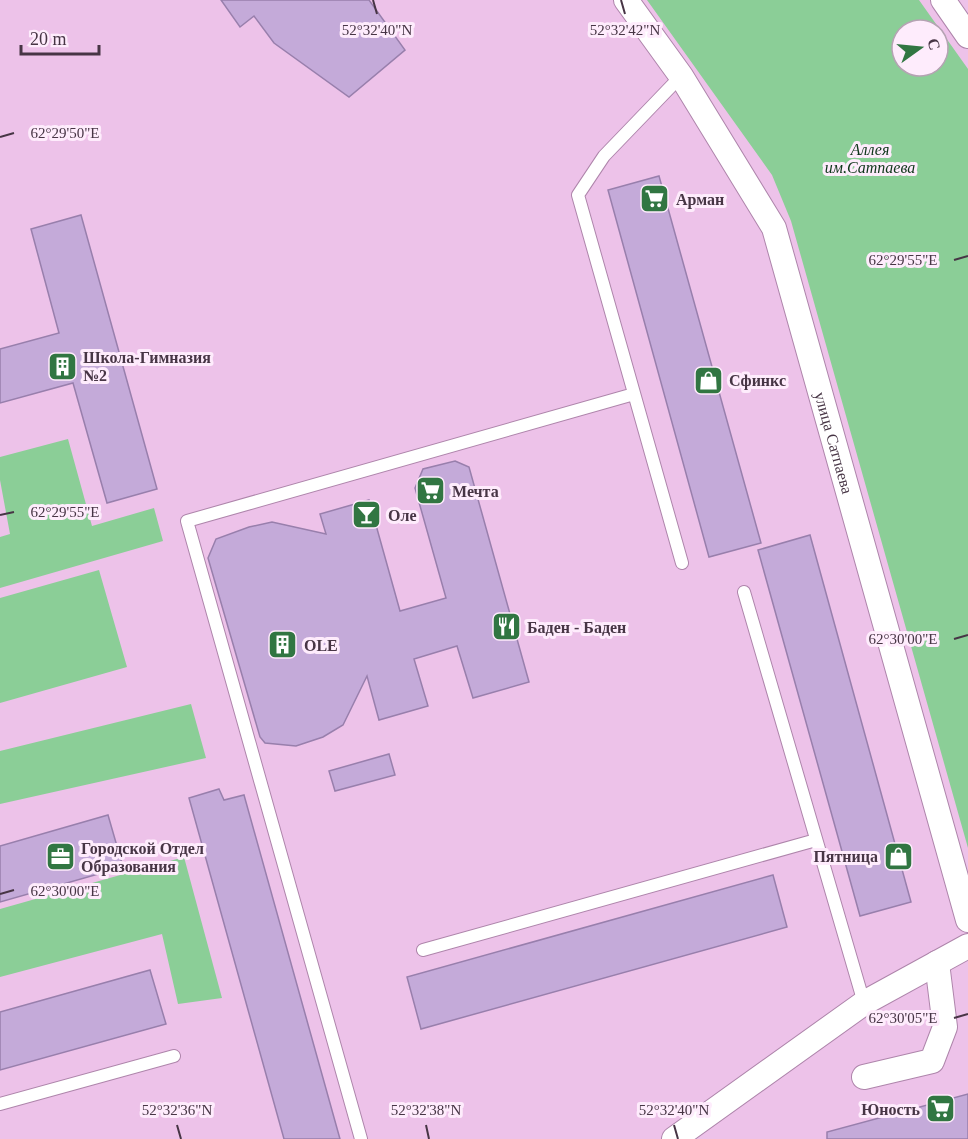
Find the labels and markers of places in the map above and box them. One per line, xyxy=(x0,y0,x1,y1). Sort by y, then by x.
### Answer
supermarket icon: Арман xyxy=(639,183,671,215)
place label: Арман xyxy=(676,191,724,209)
place label: Школа-Гимназия №2 xyxy=(83,349,211,384)
building icon: Школа-Гимназия №2 xyxy=(46,350,78,382)
shop icon: Сфинкс xyxy=(692,364,724,396)
place label: Сфинкс xyxy=(729,372,786,390)
supermarket icon: Мечта xyxy=(415,475,447,507)
place label: Мечта xyxy=(452,483,499,500)
bar icon: Оле xyxy=(351,499,383,531)
place label: Оле xyxy=(388,507,417,524)
restaurant icon: Баден - Баден xyxy=(490,611,522,643)
place label: Баден - Баден xyxy=(527,619,626,636)
building icon: OLE xyxy=(267,629,299,661)
place label: OLE xyxy=(304,637,338,654)
place label: Городской Отдел Образования xyxy=(81,840,204,876)
shop icon: Пятница xyxy=(883,840,915,872)
office icon: Городской Отдел Образования xyxy=(44,841,76,873)
place label: Пятница xyxy=(813,848,878,865)
supermarket icon: Юность xyxy=(925,1093,957,1125)
place label: Юность xyxy=(861,1101,921,1118)

